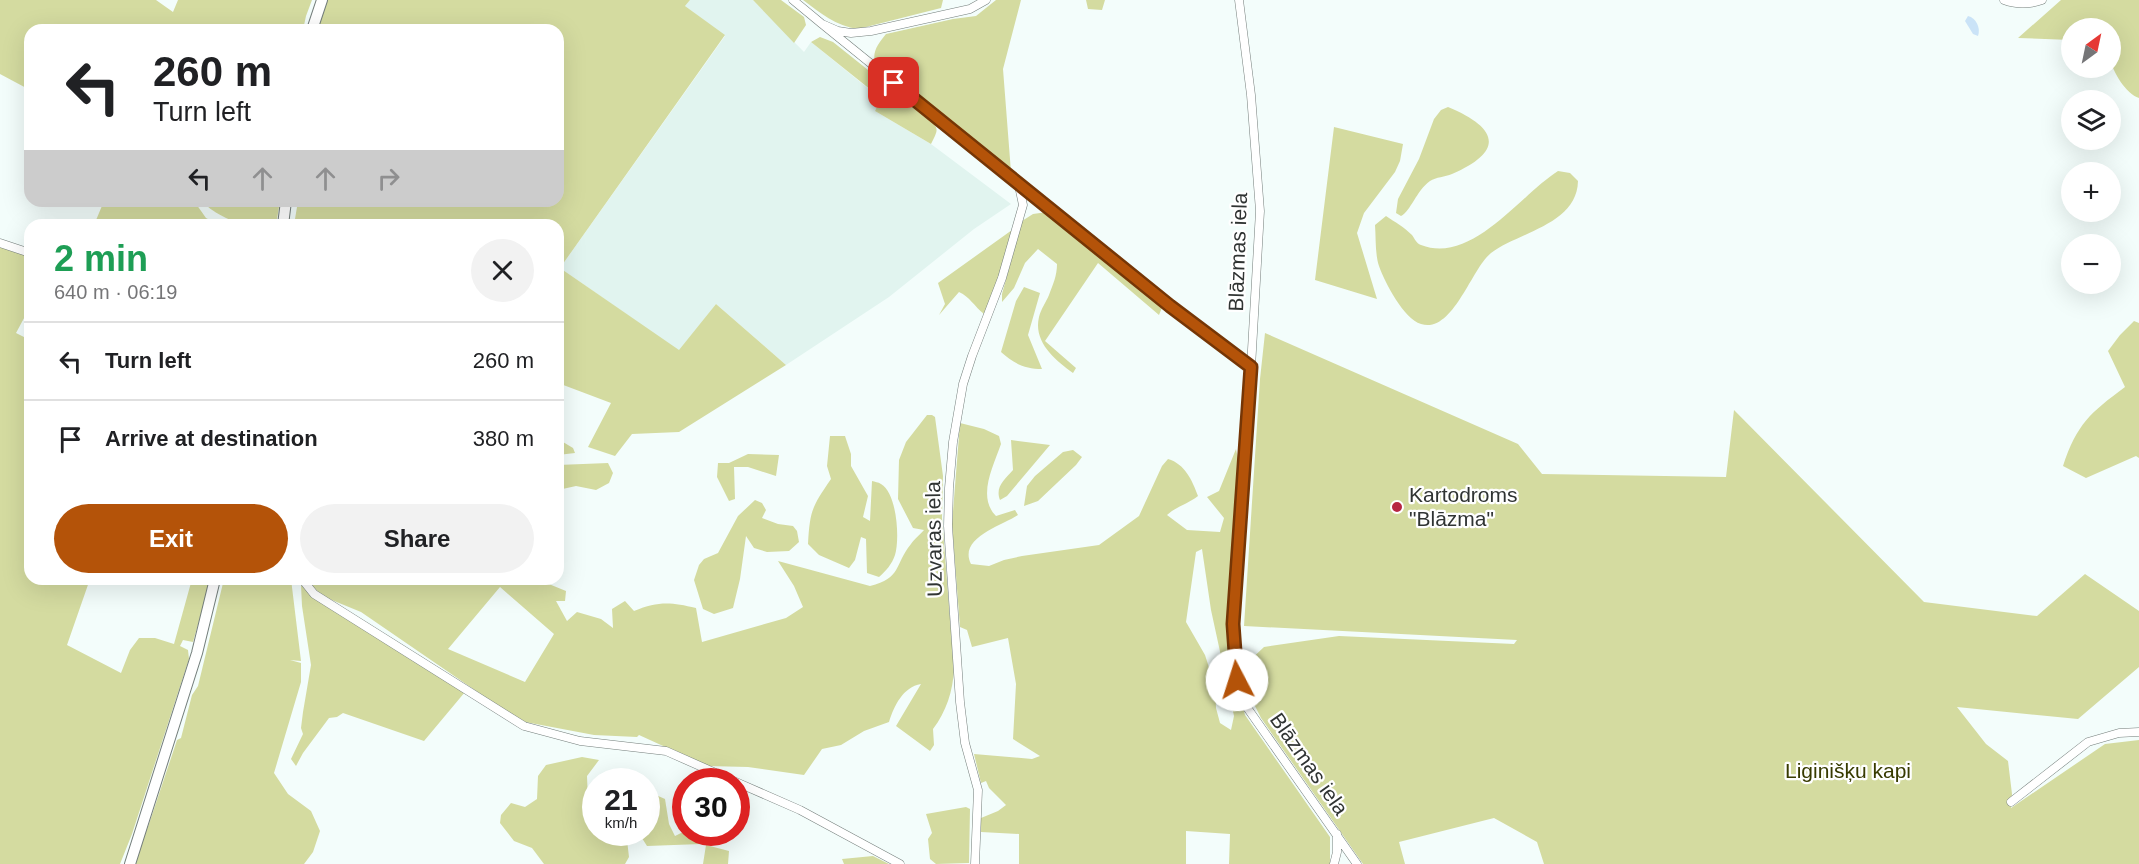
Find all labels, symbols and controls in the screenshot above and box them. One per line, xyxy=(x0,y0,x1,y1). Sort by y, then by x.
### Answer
north arrow xyxy=(2061,18,2121,78)
map controls xyxy=(2061,18,2121,294)
icon: left xyxy=(54,48,132,126)
text: 260 m xyxy=(153,48,272,95)
pin xyxy=(868,57,919,108)
icon: arrive xyxy=(877,66,910,99)
button: layers xyxy=(2061,90,2121,150)
text: Turn left xyxy=(153,97,251,127)
icon: left xyxy=(183,162,216,195)
icon: ahead xyxy=(246,162,279,195)
icon: ahead xyxy=(309,162,342,195)
icon: right xyxy=(372,162,405,195)
button: + xyxy=(2061,162,2121,222)
street label: Blāzmas iela xyxy=(1224,192,1251,312)
button: − xyxy=(2061,234,2121,294)
text: 2 min xyxy=(54,238,148,279)
button: close xyxy=(471,239,534,302)
text: 640 m · 06:19 xyxy=(54,281,177,303)
icon: left xyxy=(54,345,87,378)
text: Turn left xyxy=(105,348,191,373)
text: 260 m xyxy=(473,348,534,373)
icon: arrive xyxy=(54,423,87,456)
text: Arrive at destination xyxy=(105,426,318,451)
text: 380 m xyxy=(473,426,534,451)
street label: Uzvaras iela xyxy=(921,481,946,597)
place label: Kartodroms "Blāzma" xyxy=(1409,483,1518,530)
marker: Kartodroms "Blāzma" xyxy=(1390,500,1404,514)
button: Exit xyxy=(54,504,288,573)
button: Share xyxy=(300,504,534,573)
position arrow xyxy=(1205,648,1269,712)
street label: Blāzmas iela xyxy=(1266,708,1353,819)
park label: Liginišķu kapi xyxy=(1785,759,1911,782)
speed limit sign: 30 xyxy=(672,768,750,846)
text: 21 xyxy=(604,783,638,816)
text: km/h xyxy=(605,814,637,831)

